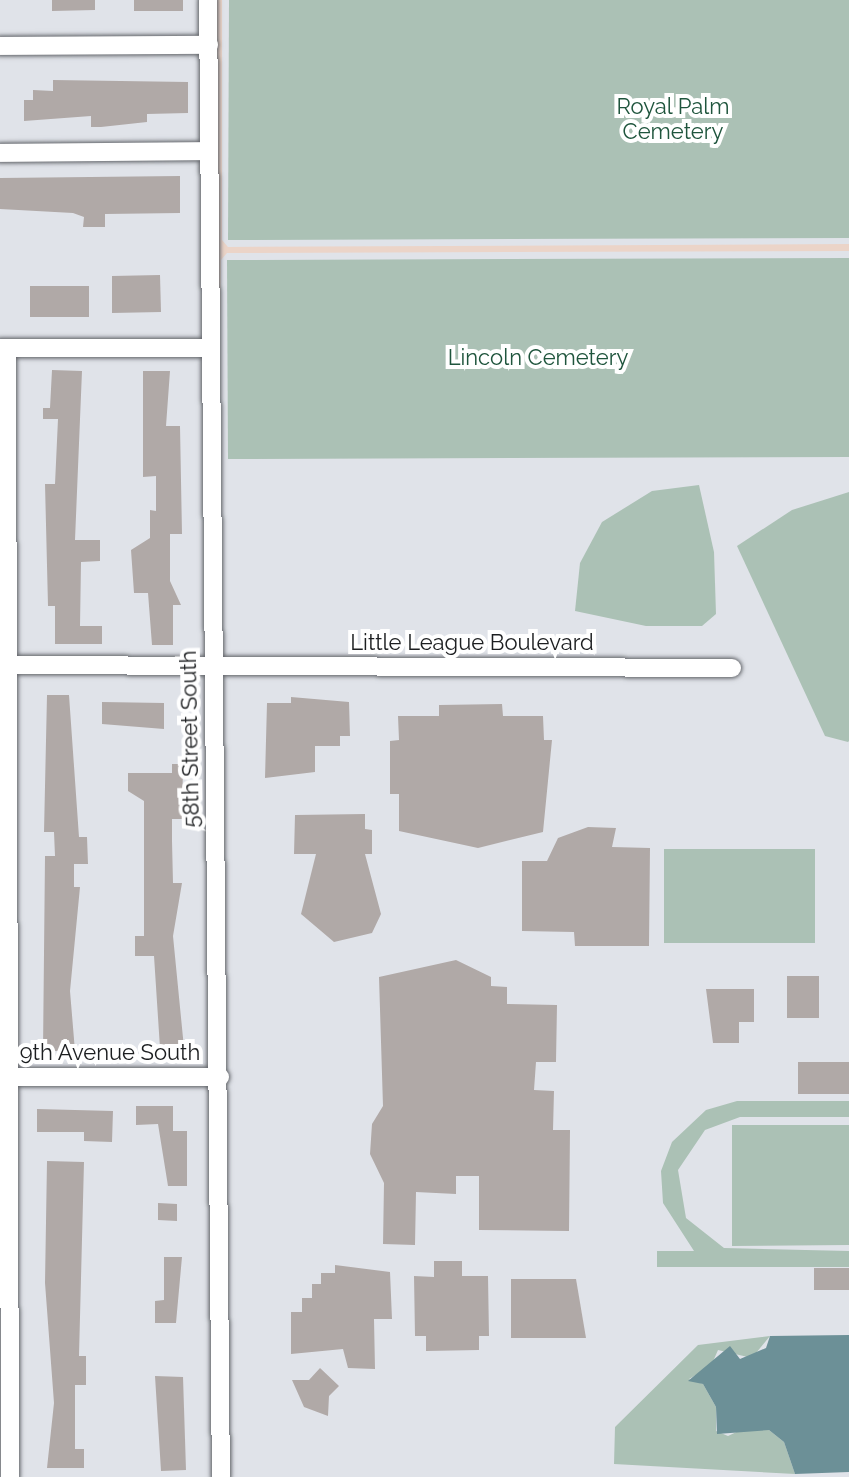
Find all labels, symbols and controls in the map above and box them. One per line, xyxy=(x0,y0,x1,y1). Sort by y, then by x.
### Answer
park label: Royal Palm Cemetery xyxy=(616,93,730,144)
park label: Lincoln Cemetery xyxy=(448,345,628,371)
street label: Little League Boulevard xyxy=(350,630,594,656)
street label: 58th Street South xyxy=(175,650,205,828)
street label: 9th Avenue South xyxy=(19,1040,201,1066)

